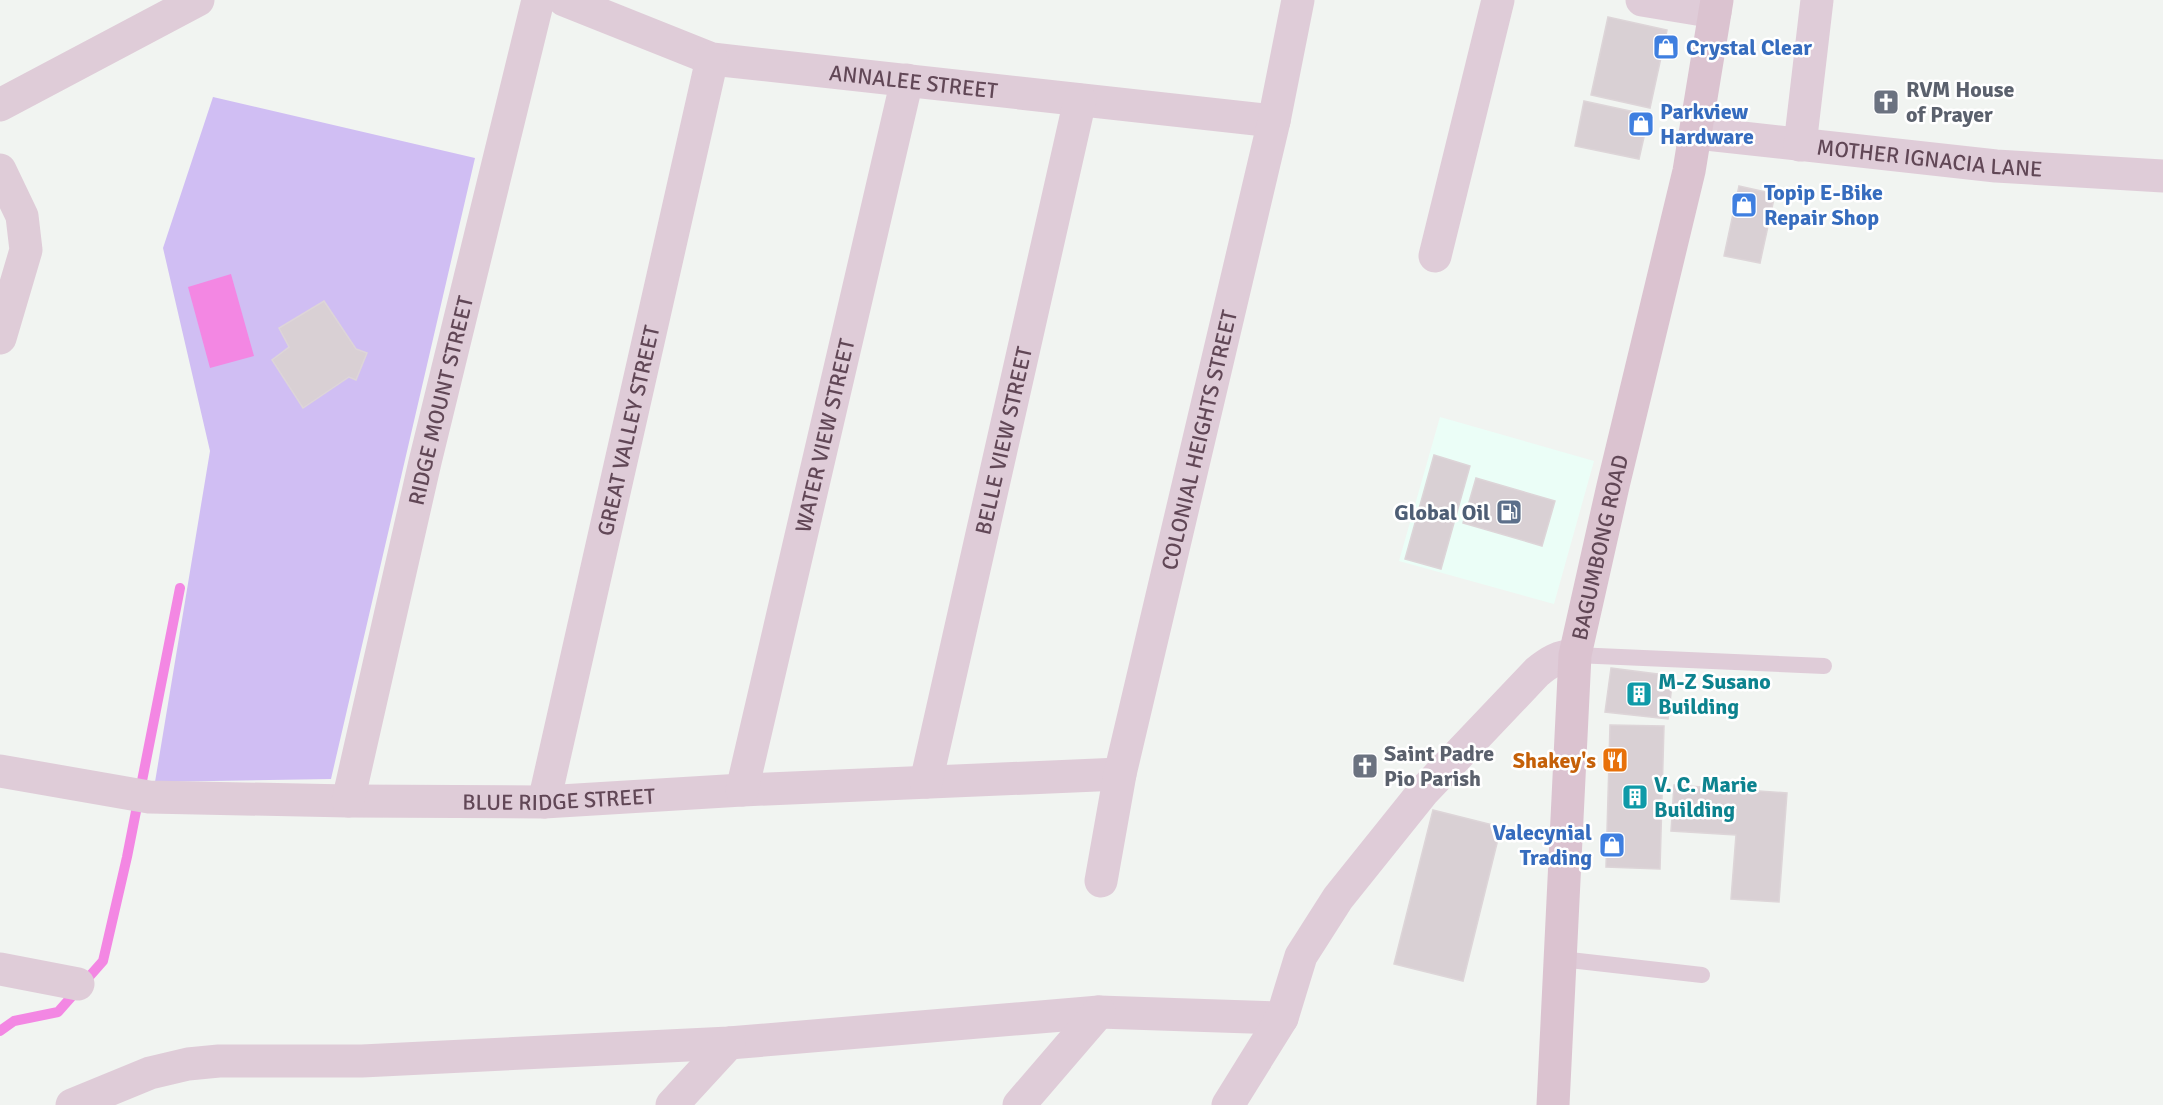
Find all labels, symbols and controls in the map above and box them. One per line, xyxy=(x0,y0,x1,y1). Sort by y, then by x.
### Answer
shop icon: Crystal Clear xyxy=(1651,32,1681,62)
place label: Crystal Clear xyxy=(1686,34,1812,61)
street label: ANNALEE STREET xyxy=(828,59,999,104)
place label: RVM House of Prayer xyxy=(1906,76,2015,128)
church icon: RVM House of Prayer xyxy=(1871,87,1901,117)
place label: Parkview Hardware xyxy=(1660,98,1754,150)
shop icon: Parkview Hardware xyxy=(1626,109,1656,139)
street label: MOTHER IGNACIA LANE xyxy=(1815,133,2043,183)
place label: Topip E-Bike Repair Shop xyxy=(1764,179,1883,231)
shop icon: Topip E-Bike Repair Shop xyxy=(1729,190,1759,220)
street label: RIDGE MOUNT STREET xyxy=(403,293,479,508)
street label: COLONIAL HEIGHTS STREET xyxy=(1156,307,1243,573)
street label: GREAT VALLEY STREET xyxy=(592,323,665,538)
street label: WATER VIEW STREET xyxy=(789,336,860,535)
street label: BELLE VIEW STREET xyxy=(969,344,1038,537)
street label: BAGUMBONG ROAD xyxy=(1566,452,1634,643)
fuel station icon: Global Oil xyxy=(1494,497,1524,527)
place label: Global Oil xyxy=(1394,499,1490,526)
place label: M-Z Susano Building xyxy=(1658,668,1771,720)
building icon: M-Z Susano Building xyxy=(1624,679,1654,709)
place label: Saint Padre Pio Parish xyxy=(1384,740,1494,792)
restaurant icon: Shakey's xyxy=(1600,745,1630,775)
place label: Shakey's xyxy=(1513,747,1596,774)
church icon: Saint Padre Pio Parish xyxy=(1350,751,1380,781)
place label: V. C. Marie Building xyxy=(1654,771,1758,823)
street label: BLUE RIDGE STREET xyxy=(462,782,656,816)
building icon: V. C. Marie Building xyxy=(1620,782,1650,812)
place label: Valecynial Trading xyxy=(1492,819,1592,871)
shop icon: Valecynial Trading xyxy=(1597,830,1627,860)

